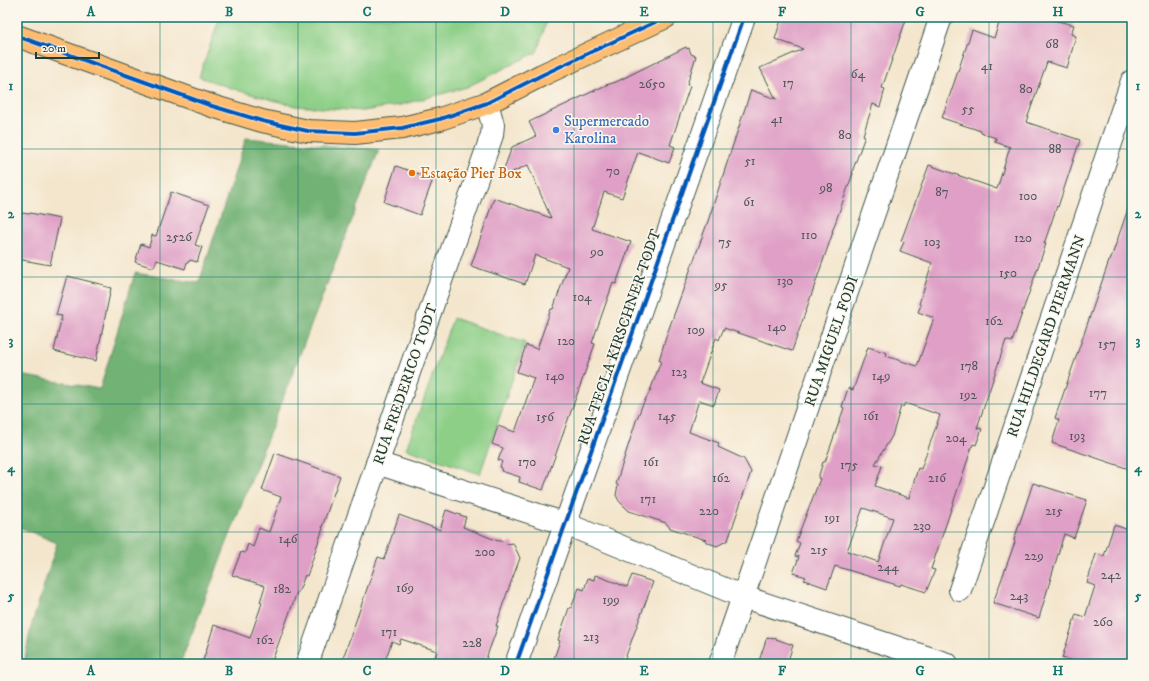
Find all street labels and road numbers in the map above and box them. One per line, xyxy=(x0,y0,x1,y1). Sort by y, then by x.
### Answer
street label: RUA TECLA KIRSCHNER TODT xyxy=(574,226,666,448)
street label: RUA HILDEGARD PIERMANN xyxy=(1003,233,1090,440)
street label: RUA MIGUEL FODI xyxy=(800,273,863,409)
street label: RUA FREDERICO TODT xyxy=(369,300,442,467)

